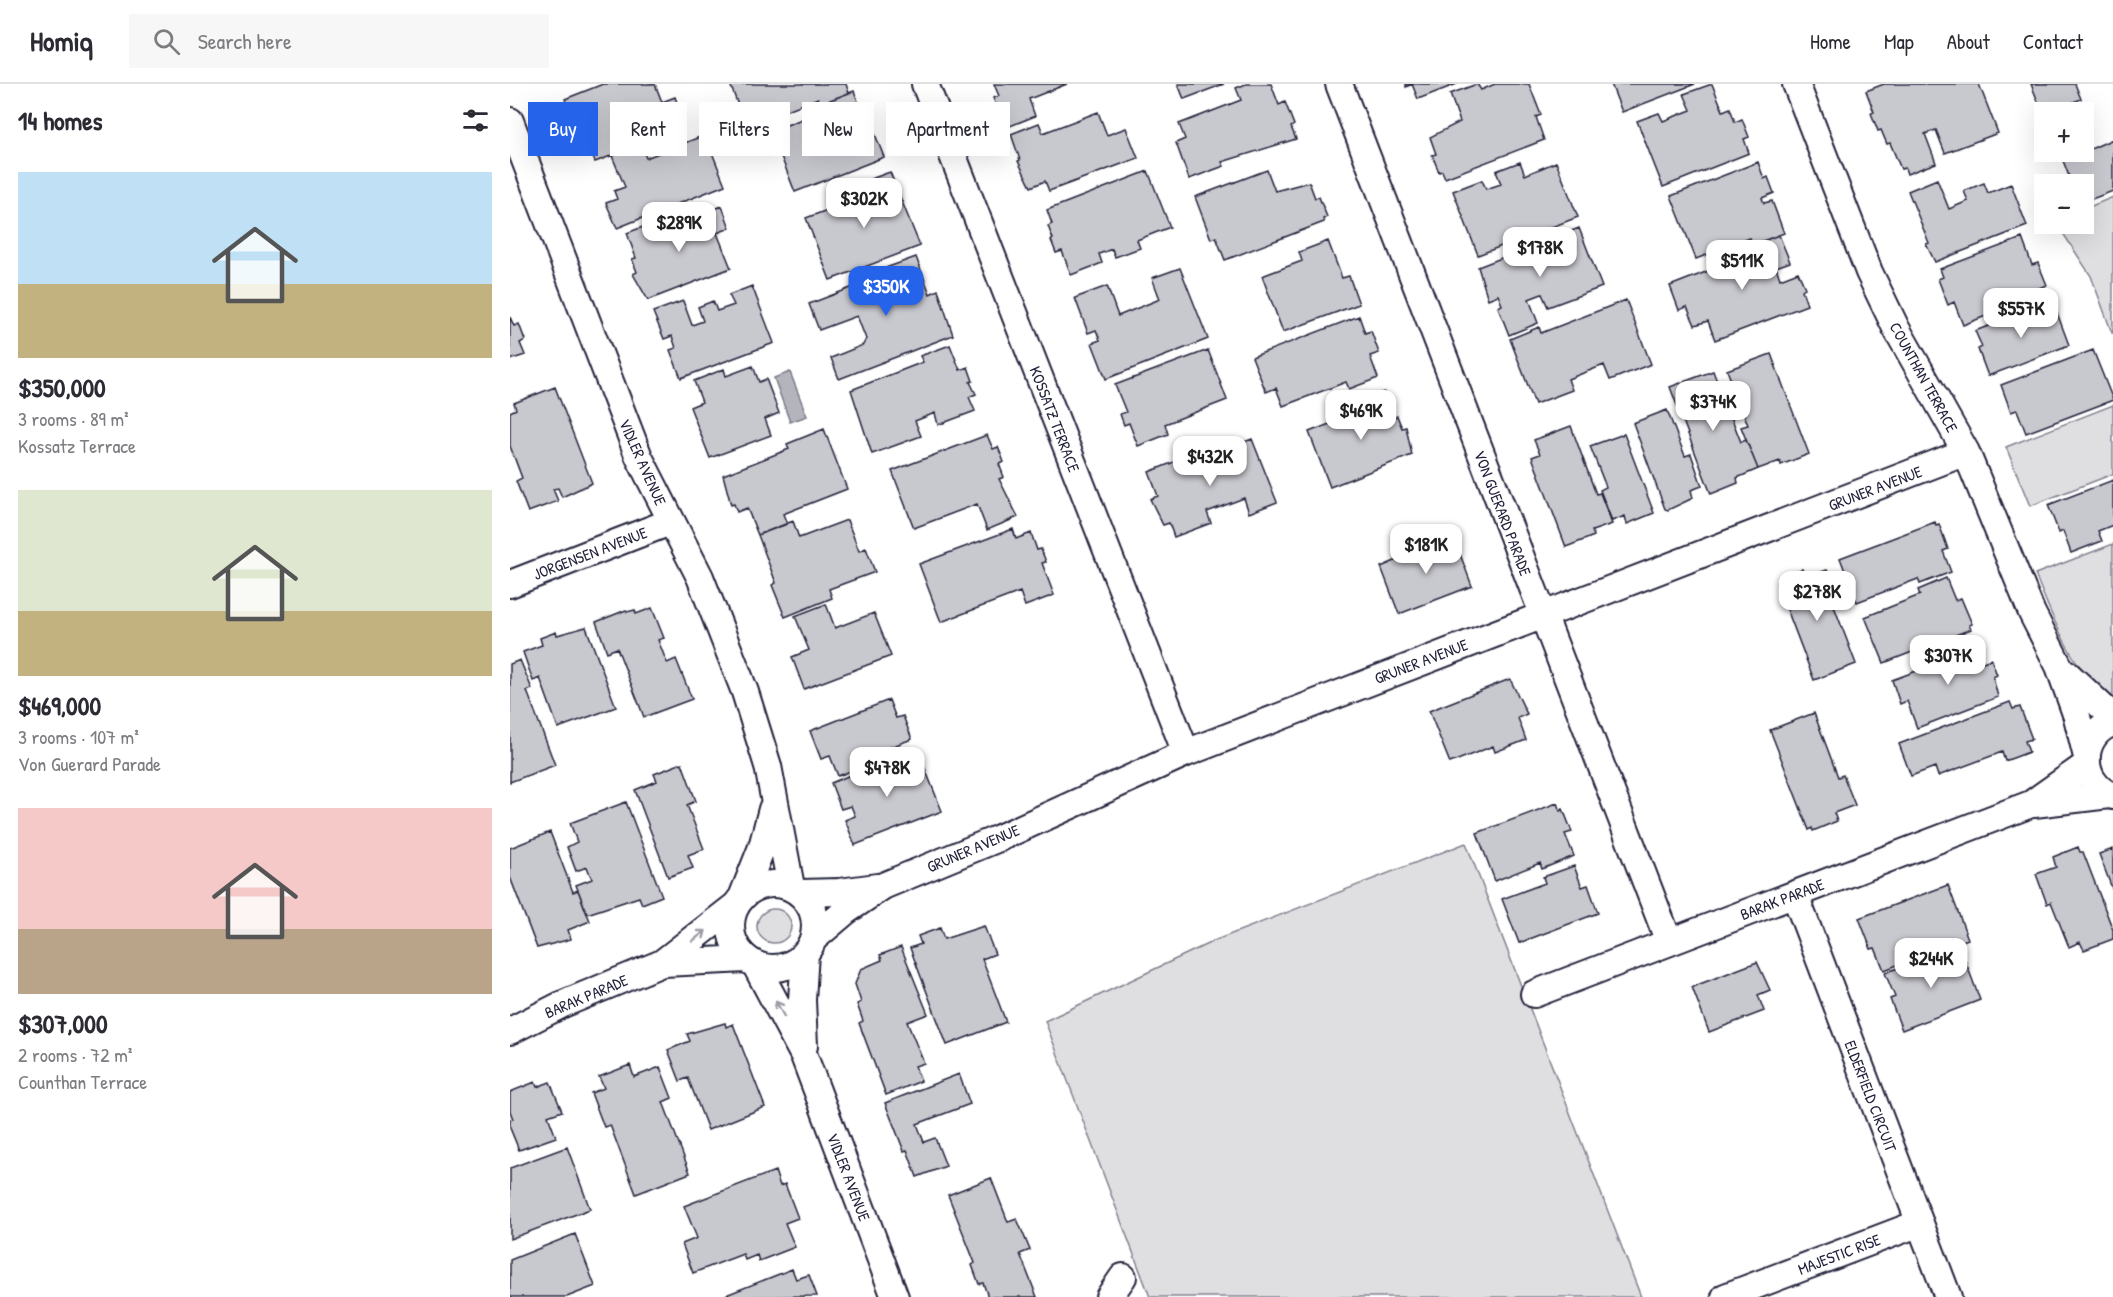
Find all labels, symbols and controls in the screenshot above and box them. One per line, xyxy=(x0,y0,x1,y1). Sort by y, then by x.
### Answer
search box xyxy=(129,14,549,68)
text: Homiq xyxy=(30,22,93,60)
icon: search xyxy=(150,25,183,58)
text: Search here xyxy=(198,26,292,56)
text: Home xyxy=(1810,27,1851,56)
text: Map xyxy=(1884,27,1914,56)
text: About xyxy=(1947,27,1990,56)
text: Contact xyxy=(2023,27,2083,56)
chip: Buy xyxy=(528,102,598,156)
chip: Rent xyxy=(610,102,687,156)
chip: Filters xyxy=(699,102,790,156)
chip: New xyxy=(802,102,874,156)
chip: Apartment xyxy=(886,102,1010,156)
map controls xyxy=(2034,102,2094,234)
button: + xyxy=(2034,102,2094,162)
text: 14 homes xyxy=(18,103,103,138)
icon: filters xyxy=(459,104,492,137)
button: − xyxy=(2034,174,2094,234)
pin: $302K xyxy=(822,178,906,229)
text: $302K xyxy=(840,184,888,211)
pin: $289K xyxy=(637,202,721,253)
text: $289K xyxy=(656,208,702,235)
icon: home xyxy=(201,211,309,319)
pin: $178K xyxy=(1498,227,1582,278)
text: $178K xyxy=(1517,233,1563,260)
pin: $511K xyxy=(1700,240,1784,291)
text: $511K xyxy=(1720,246,1764,273)
pin: $350K xyxy=(844,266,928,317)
text: $350K xyxy=(863,272,909,299)
pin: $557K xyxy=(1979,288,2063,339)
text: $557K xyxy=(1997,294,2045,321)
street label: COUNTHAN TERRACE xyxy=(1885,318,1963,436)
street label: KOSSATZ TERRACE xyxy=(1025,363,1085,475)
text: $350,000 xyxy=(18,370,106,405)
pin: $374K xyxy=(1671,381,1755,432)
text: $374K xyxy=(1690,387,1736,414)
pin: $469K xyxy=(1319,390,1403,441)
text: $469K xyxy=(1339,396,1383,423)
text: 3 rooms · 89 m² xyxy=(18,405,129,432)
street label: VIDLER AVENUE xyxy=(614,415,672,509)
text: Kossatz Terrace xyxy=(18,432,136,459)
pin: $432K xyxy=(1168,436,1252,487)
text: $432K xyxy=(1187,442,1233,469)
street label: VON GUERARD PARADE xyxy=(1469,447,1537,579)
street label: GRUNER AVENUE xyxy=(1825,460,1925,516)
street label: JORGENSEN AVENUE xyxy=(530,521,650,585)
pin: $181K xyxy=(1384,524,1468,575)
icon: home xyxy=(201,529,309,637)
text: $181K xyxy=(1404,530,1448,557)
pin: $278K xyxy=(1775,571,1859,622)
text: $278K xyxy=(1793,577,1841,604)
street label: GRUNER AVENUE xyxy=(1371,633,1471,689)
pin: $307K xyxy=(1906,635,1990,686)
text: $307K xyxy=(1924,641,1972,668)
text: $469,000 xyxy=(18,688,101,723)
text: 3 rooms · 107 m² xyxy=(18,723,139,750)
pin: $478K xyxy=(845,747,929,798)
text: Von Guerard Parade xyxy=(18,750,161,777)
text: $478K xyxy=(864,753,910,780)
street label: GRUNER AVENUE xyxy=(923,819,1023,877)
icon: home xyxy=(201,847,309,955)
street label: BARAK PARADE xyxy=(1737,873,1827,925)
one-way arrow xyxy=(691,929,707,942)
pin: $244K xyxy=(1889,938,1973,989)
text: $244K xyxy=(1909,944,1953,971)
street label: BARAK PARADE xyxy=(541,969,631,1023)
one-way arrow xyxy=(774,1001,785,1019)
text: $307,000 xyxy=(18,1006,108,1041)
street label: ELDERFIELD CIRCUIT xyxy=(1840,1037,1903,1155)
text: 2 rooms · 72 m² xyxy=(18,1041,132,1068)
text: Counthan Terrace xyxy=(18,1068,147,1095)
street label: VIDLER AVENUE xyxy=(822,1130,876,1224)
street label: MAJESTIC RISE xyxy=(1795,1228,1883,1280)

